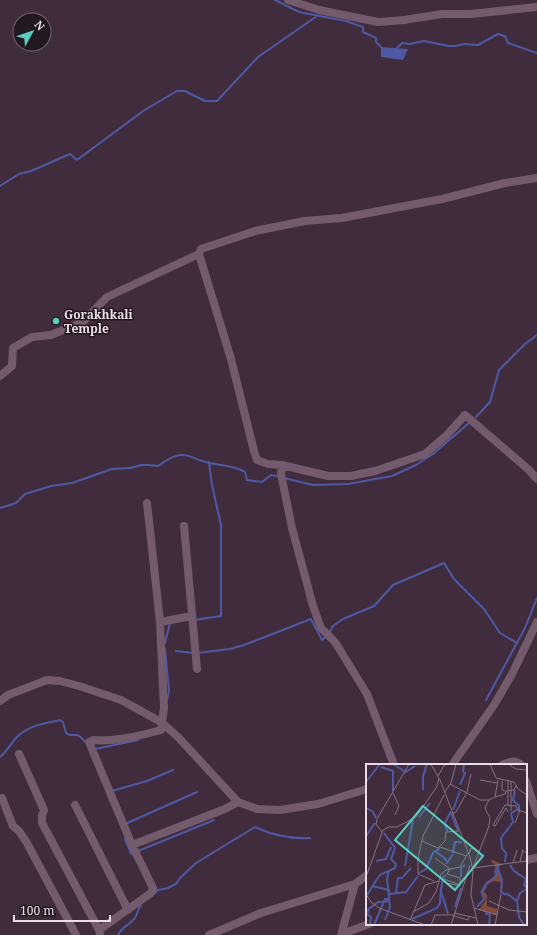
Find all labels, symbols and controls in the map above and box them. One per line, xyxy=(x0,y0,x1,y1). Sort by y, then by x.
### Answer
north arrow xyxy=(12,12,52,52)
text: N xyxy=(32,17,49,34)
place label: Gorakhkali Temple xyxy=(64,306,134,337)
marker: Gorakhkali Temple xyxy=(51,316,61,326)
inset map xyxy=(366,764,527,925)
scale bar xyxy=(14,897,110,923)
text: 100 m xyxy=(20,902,55,919)

